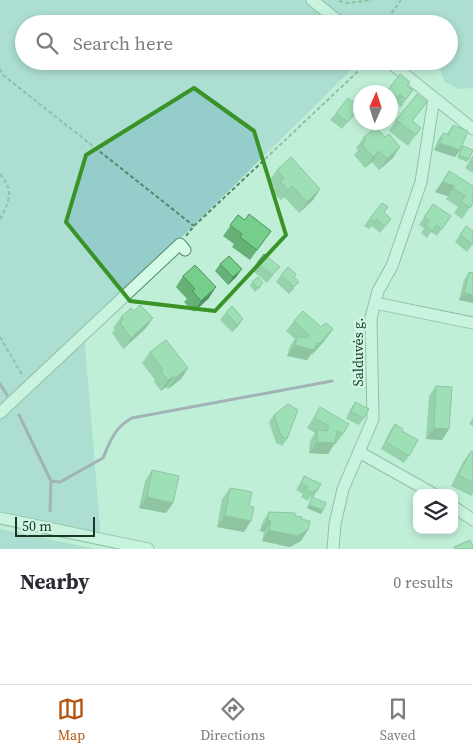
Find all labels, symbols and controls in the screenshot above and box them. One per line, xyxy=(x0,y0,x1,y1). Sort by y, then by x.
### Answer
search box xyxy=(15,15,458,70)
icon: search xyxy=(33,29,61,57)
text: Search here xyxy=(73,30,173,56)
north arrow xyxy=(353,85,398,130)
street label: Salduvės g. xyxy=(348,318,368,386)
map controls xyxy=(413,489,458,534)
button: layers xyxy=(413,489,458,534)
scale bar xyxy=(15,514,95,537)
text: 50 m xyxy=(22,516,52,536)
text: Nearby xyxy=(20,567,90,596)
text: 0 results xyxy=(393,571,453,593)
tab: Map xyxy=(57,695,85,745)
tab: Directions xyxy=(200,695,265,745)
tab: Saved xyxy=(380,695,416,745)

